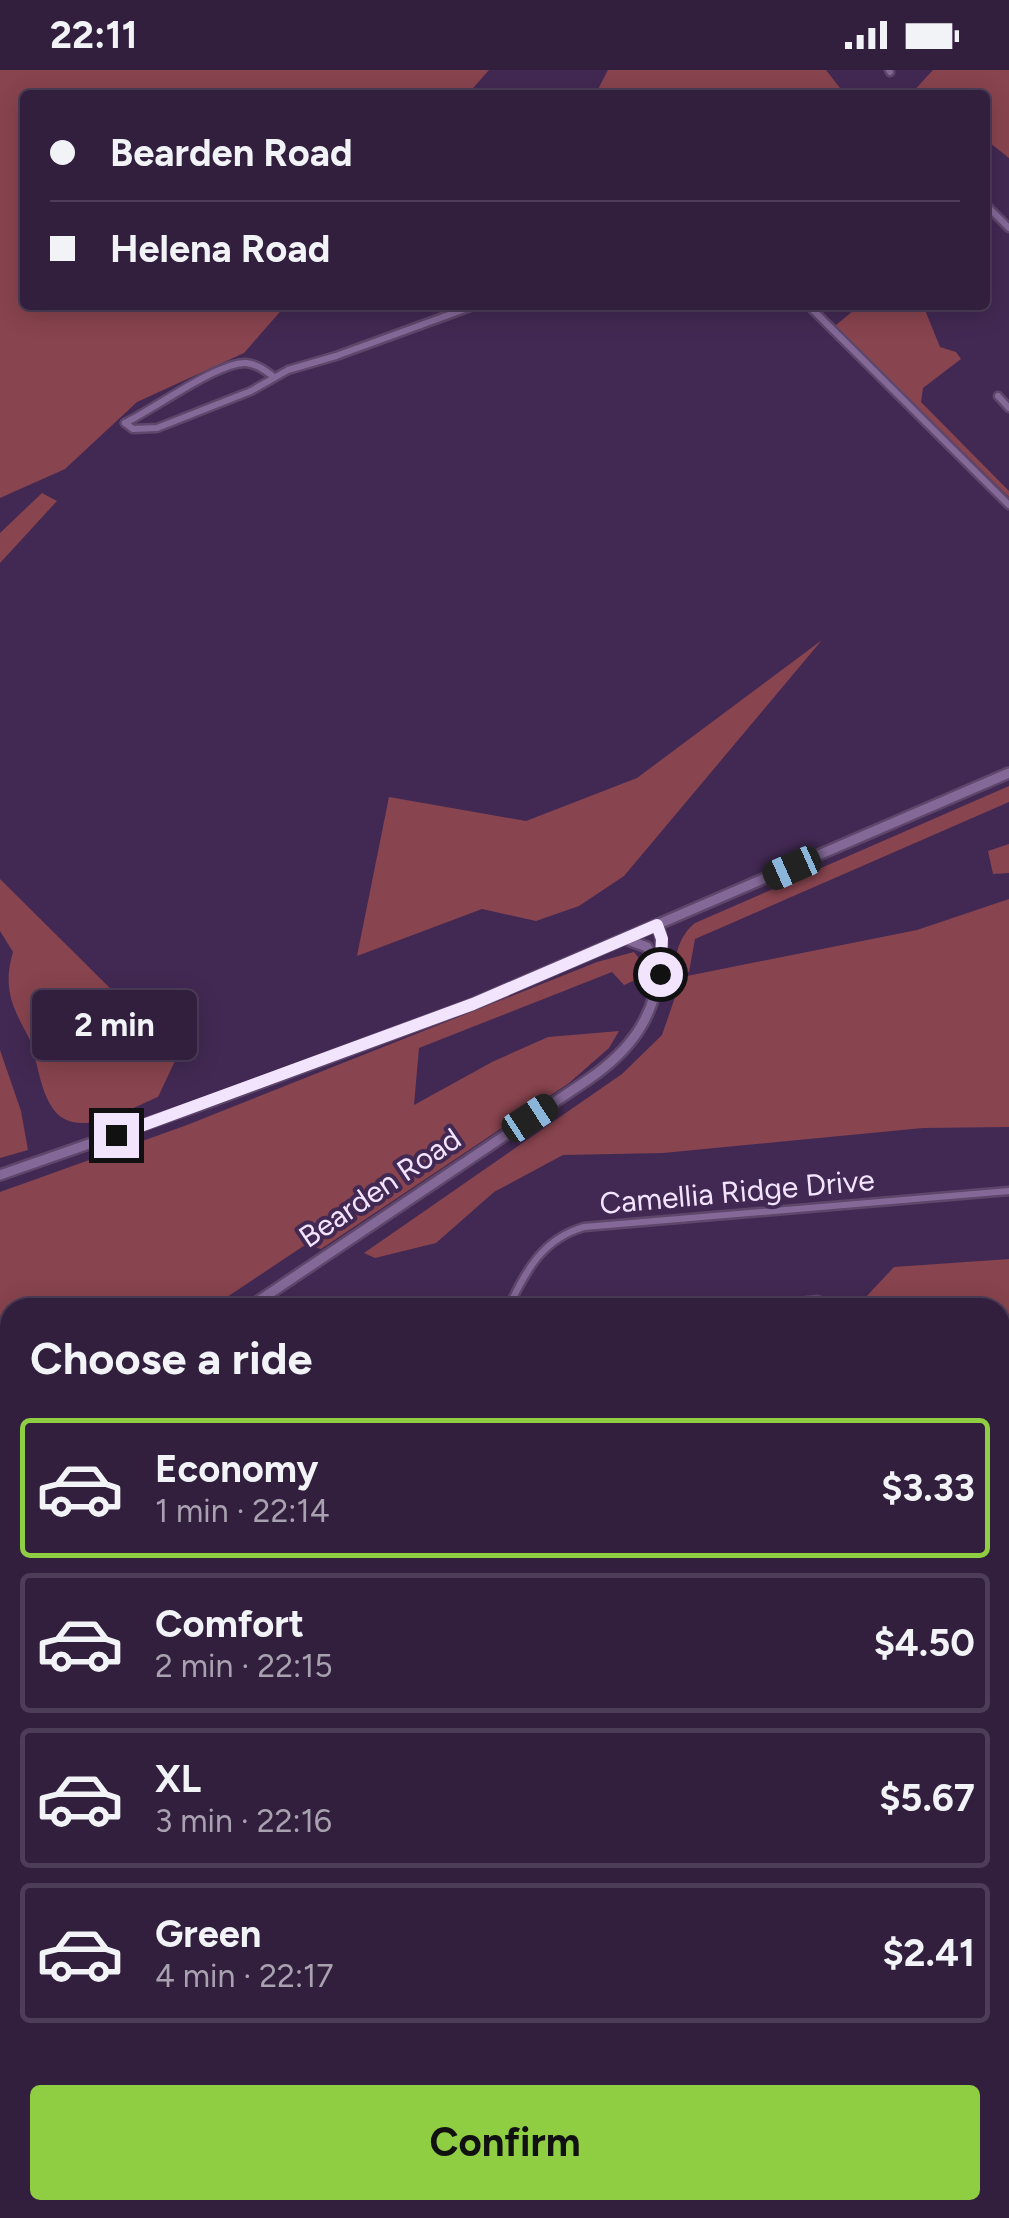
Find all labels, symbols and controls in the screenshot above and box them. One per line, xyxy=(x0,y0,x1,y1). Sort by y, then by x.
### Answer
text: 22:11 xyxy=(50,12,138,58)
text: Bearden Road xyxy=(110,130,353,176)
text: Helena Road xyxy=(110,226,330,272)
car xyxy=(758,842,826,894)
route start xyxy=(638,952,683,997)
callout: 2 min xyxy=(34,990,198,1060)
text: 2 min xyxy=(74,1006,155,1044)
car xyxy=(497,1089,563,1147)
route end xyxy=(94,1113,139,1158)
street label: Bearden Road xyxy=(292,1120,468,1255)
street label: Camellia Ridge Drive xyxy=(598,1161,876,1222)
text: Choose a ride xyxy=(30,1331,312,1385)
icon: car xyxy=(35,1443,125,1533)
text: Economy xyxy=(155,1446,318,1492)
text: $3.33 xyxy=(881,1465,975,1511)
text: 1 min · 22:14 xyxy=(155,1492,330,1530)
icon: car xyxy=(35,1598,125,1688)
text: Comfort xyxy=(155,1601,304,1647)
text: $4.50 xyxy=(874,1620,975,1666)
text: 2 min · 22:15 xyxy=(155,1647,333,1685)
icon: car xyxy=(35,1753,125,1843)
text: XL xyxy=(155,1756,201,1802)
text: $5.67 xyxy=(879,1775,975,1821)
text: 3 min · 22:16 xyxy=(155,1802,332,1840)
icon: car xyxy=(35,1908,125,1998)
text: Green xyxy=(155,1911,261,1957)
text: $2.41 xyxy=(882,1930,975,1976)
text: 4 min · 22:17 xyxy=(155,1957,334,1995)
button: Confirm xyxy=(30,2085,980,2200)

